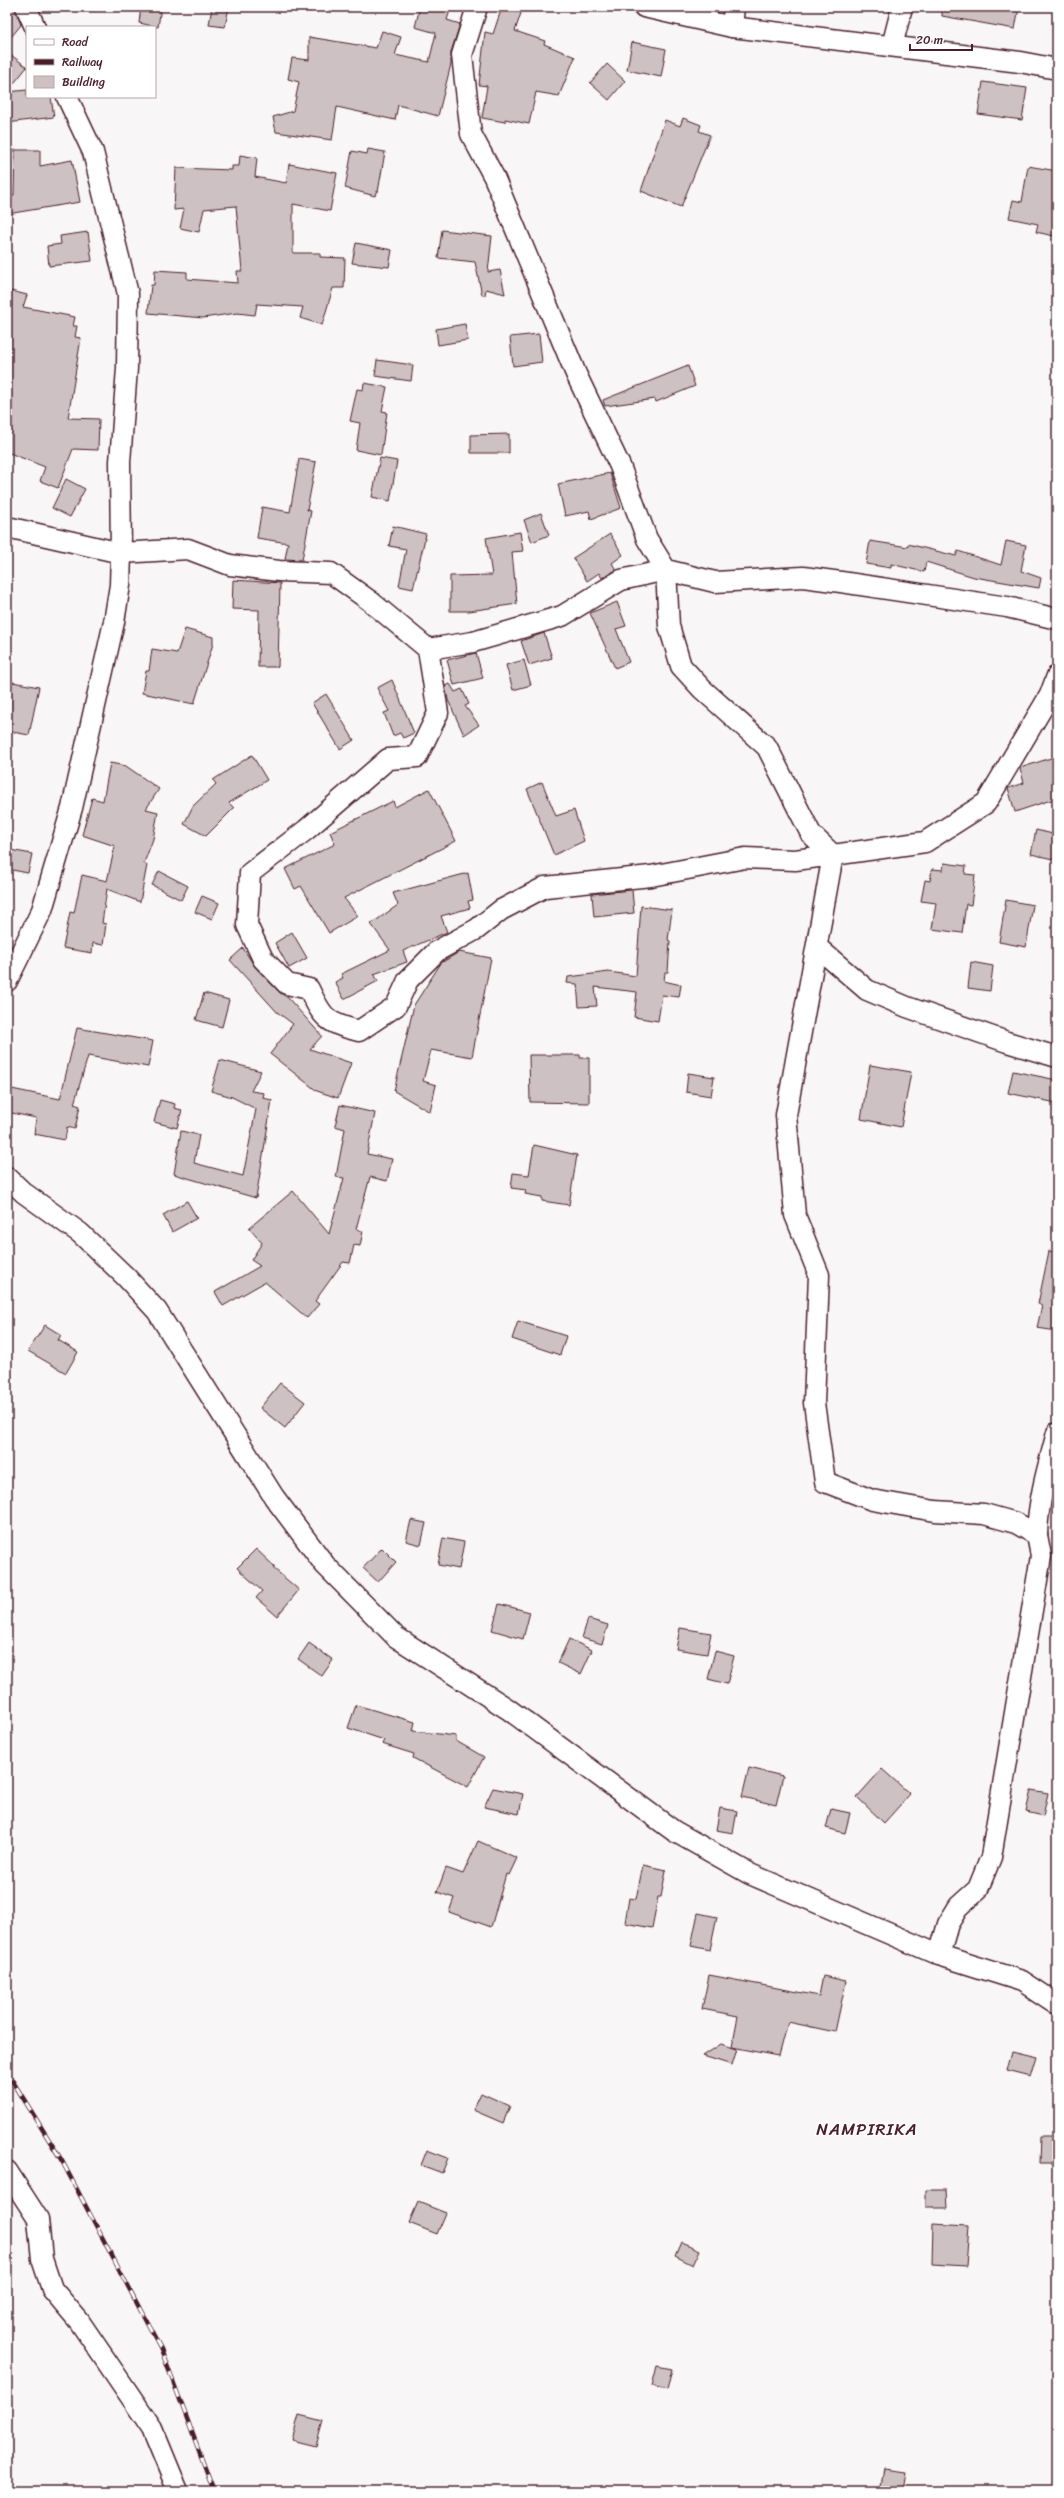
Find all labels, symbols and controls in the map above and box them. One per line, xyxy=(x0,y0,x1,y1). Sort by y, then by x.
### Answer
legend xyxy=(26,26,156,98)
scale bar xyxy=(910,26,972,52)
text: 20 m xyxy=(916,29,943,51)
text: Road xyxy=(62,31,89,53)
text: Railway xyxy=(62,51,103,73)
text: Building xyxy=(62,71,105,93)
district label: NAMPIRIKA xyxy=(816,2114,918,2144)

